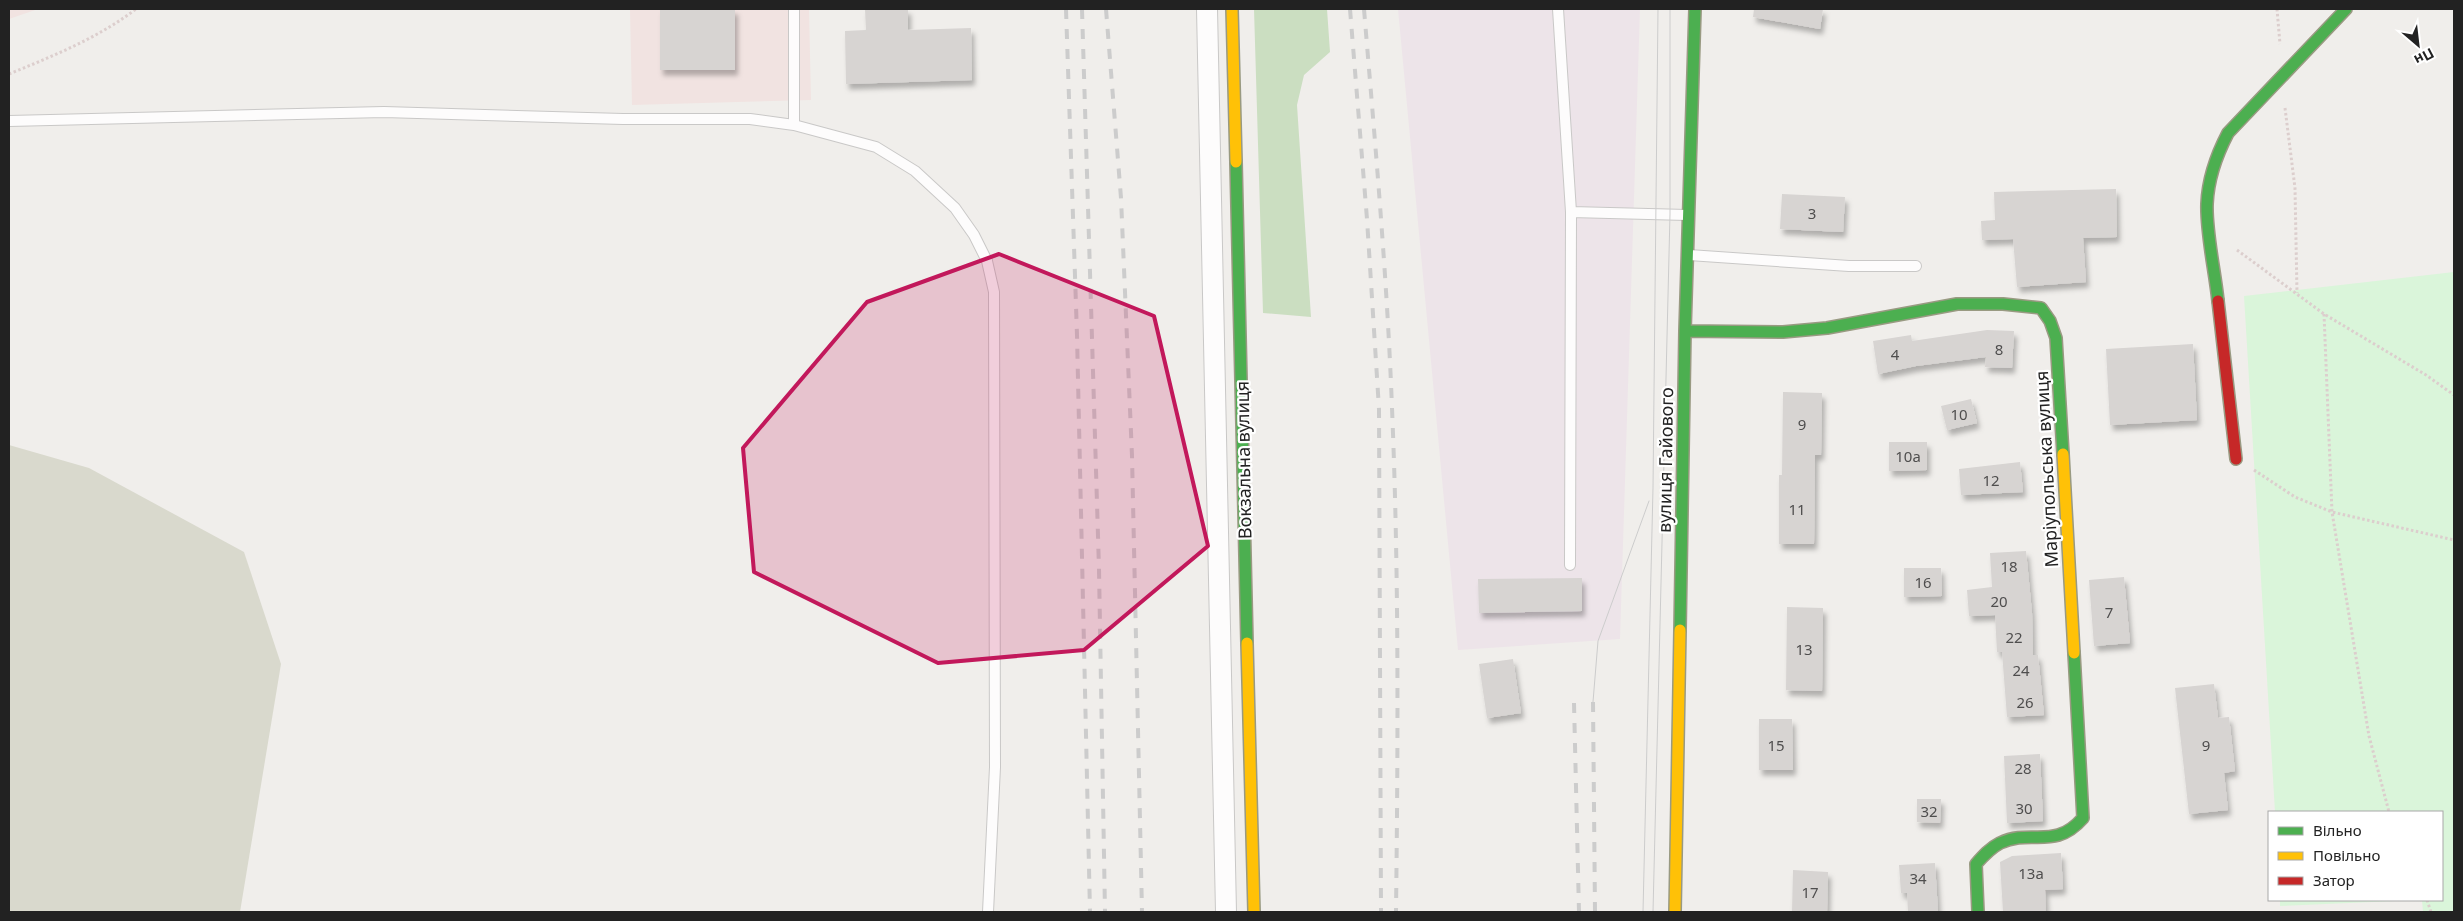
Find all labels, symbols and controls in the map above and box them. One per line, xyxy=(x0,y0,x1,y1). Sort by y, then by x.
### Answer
north arrow xyxy=(2393,20,2443,70)
text: Пн xyxy=(2411,44,2438,70)
house number: 3 xyxy=(1808,203,1816,223)
house number: 8 xyxy=(1995,339,2003,359)
house number: 4 xyxy=(1891,344,1900,364)
street label: Маріупольська вулиця xyxy=(2029,370,2063,568)
street label: Вокзальна вулиця xyxy=(1230,381,1256,539)
street label: вулиця Гайового xyxy=(1652,387,1678,533)
house number: 10 xyxy=(1950,404,1968,424)
house number: 9 xyxy=(1798,414,1806,434)
house number: 10а xyxy=(1895,446,1921,466)
house number: 12 xyxy=(1982,470,2000,490)
house number: 11 xyxy=(1788,499,1806,519)
house number: 18 xyxy=(2000,556,2018,576)
house number: 16 xyxy=(1914,572,1932,592)
house number: 20 xyxy=(1990,591,2008,611)
house number: 7 xyxy=(2105,602,2113,622)
house number: 22 xyxy=(2005,627,2023,647)
house number: 13 xyxy=(1795,639,1813,659)
house number: 24 xyxy=(2012,660,2030,680)
house number: 26 xyxy=(2016,692,2034,712)
house number: 15 xyxy=(1767,735,1785,755)
house number: 9 xyxy=(2202,735,2210,755)
house number: 28 xyxy=(2014,758,2032,778)
house number: 30 xyxy=(2015,798,2033,818)
house number: 32 xyxy=(1920,801,1938,821)
legend xyxy=(2268,811,2443,901)
text: Вільно xyxy=(2313,820,2362,840)
text: Повільно xyxy=(2313,845,2380,865)
house number: 13а xyxy=(2018,863,2044,883)
house number: 34 xyxy=(1909,868,1927,888)
text: Затор xyxy=(2313,870,2355,890)
house number: 17 xyxy=(1801,882,1819,902)

